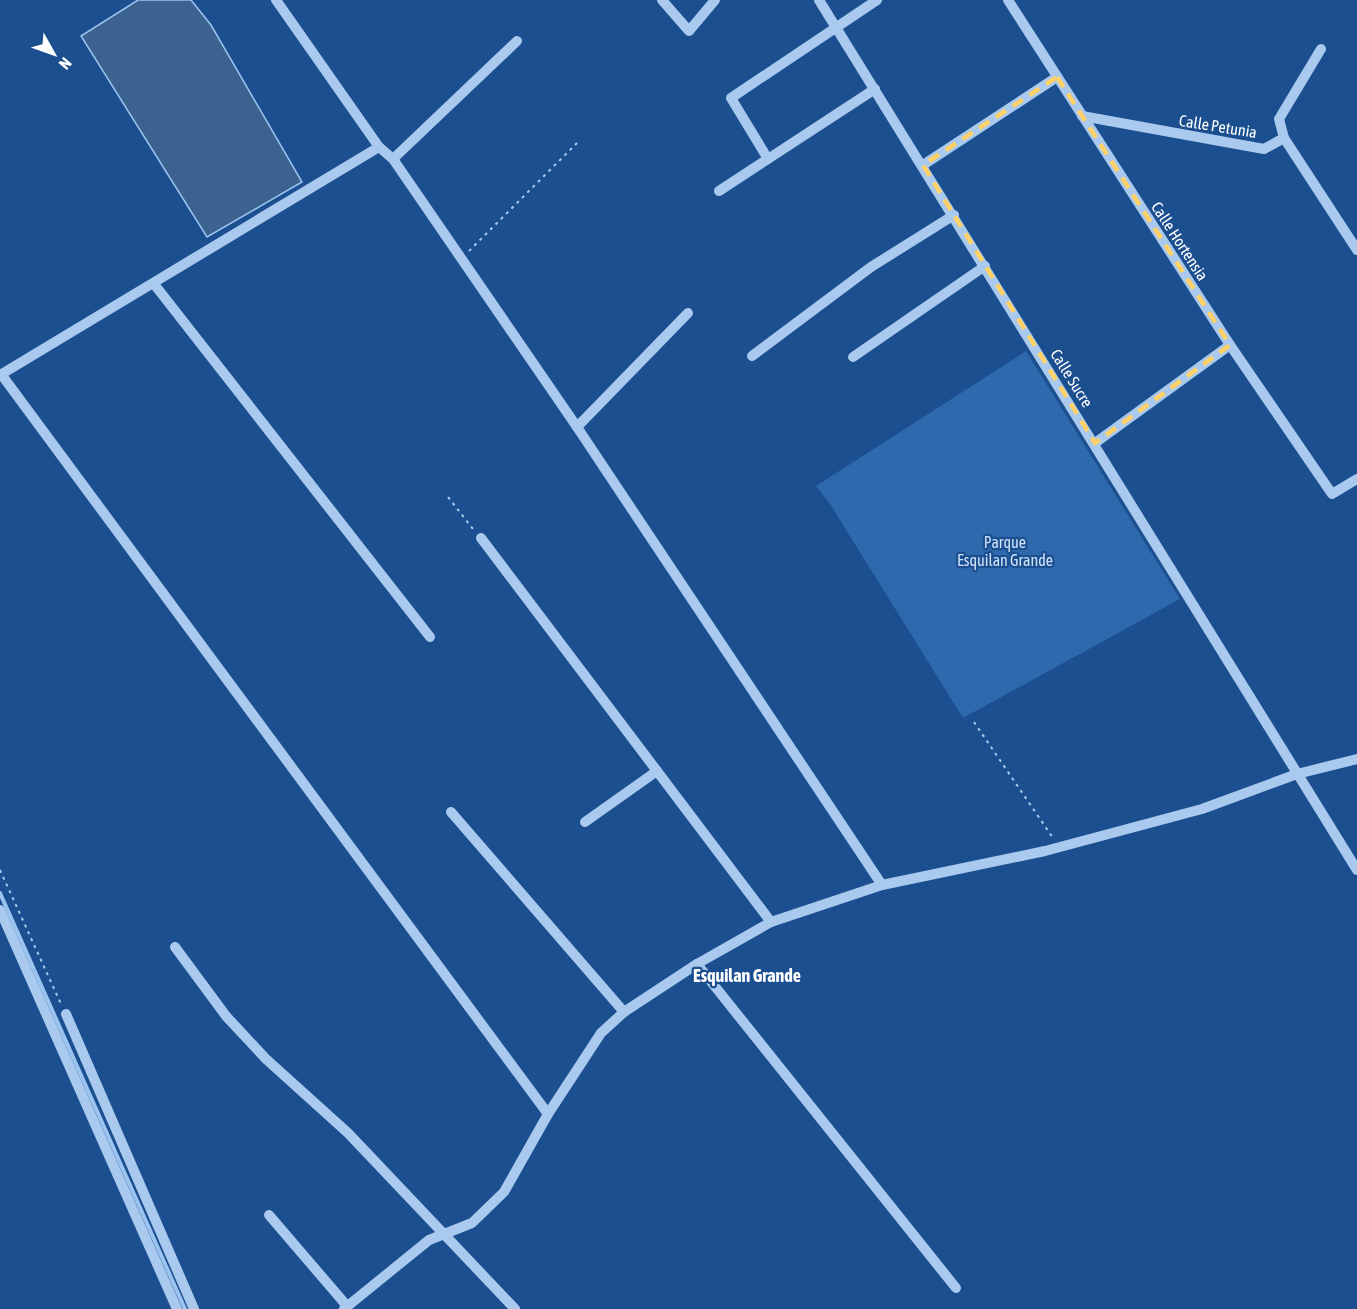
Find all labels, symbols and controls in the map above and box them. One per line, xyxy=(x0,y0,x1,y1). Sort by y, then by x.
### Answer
north arrow xyxy=(24,24,84,84)
text: N xyxy=(56,54,75,73)
street label: Calle Petunia xyxy=(1178,111,1258,141)
street label: Calle Hortensia xyxy=(1148,198,1212,284)
street label: Calle Sucre xyxy=(1047,346,1097,410)
park label: Parque Esquilan Grande xyxy=(957,533,1053,570)
district label: Esquilan Grande xyxy=(693,965,801,986)

